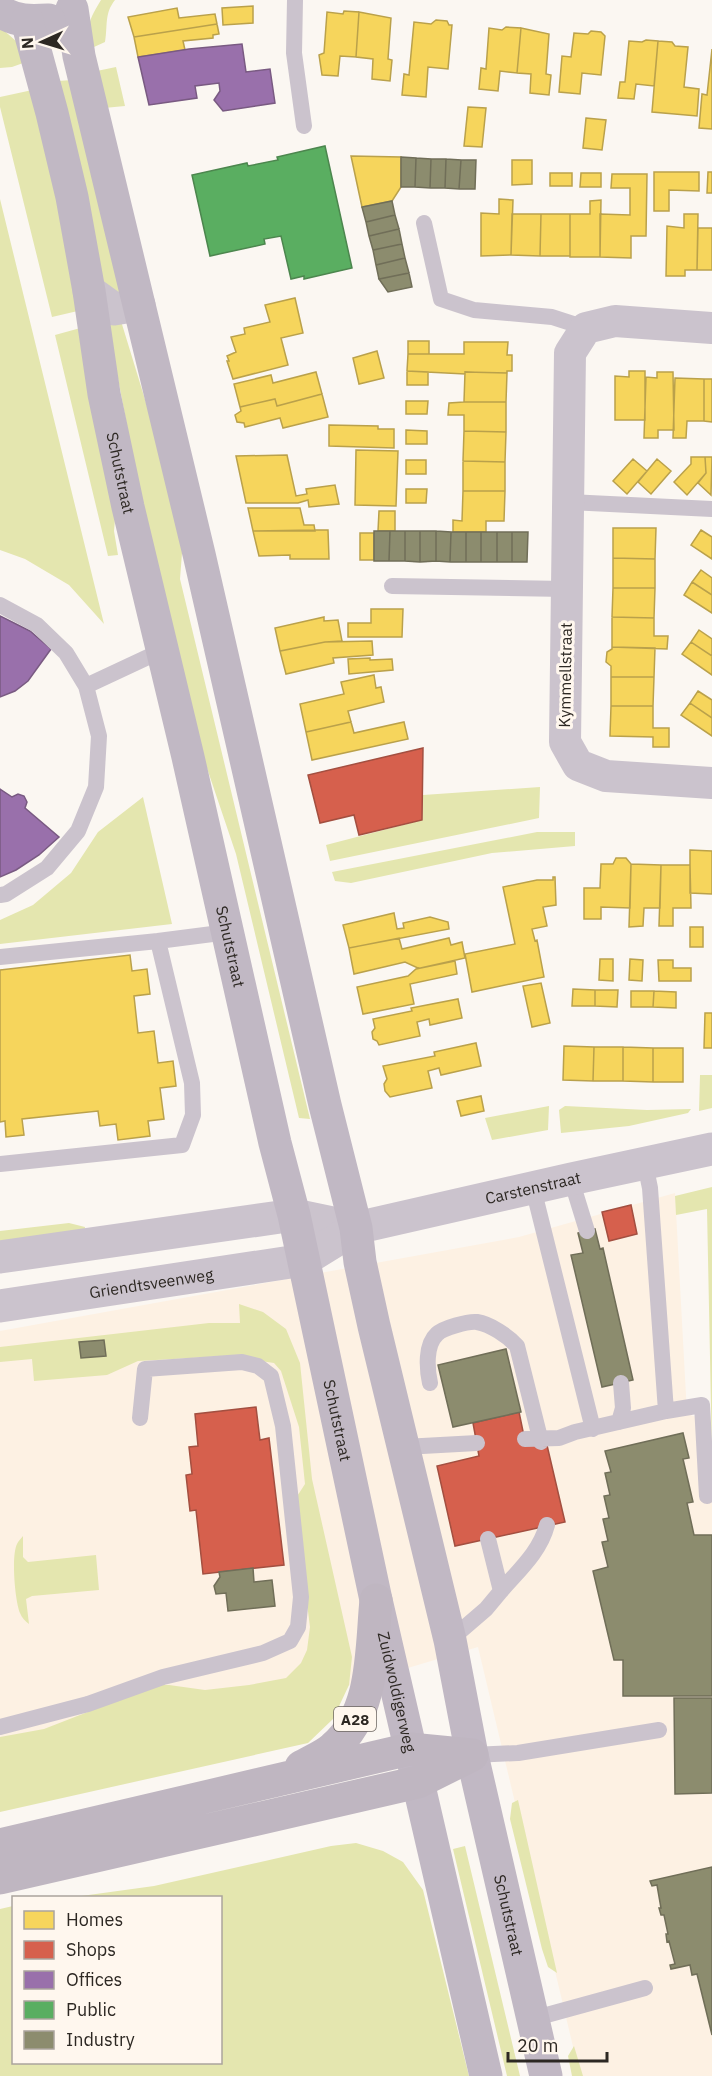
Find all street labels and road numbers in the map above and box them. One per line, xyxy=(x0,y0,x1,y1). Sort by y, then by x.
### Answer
street label: Schutstraat xyxy=(102,430,139,516)
street label: Kymmellstraat xyxy=(554,622,576,728)
street label: Schutstraat xyxy=(212,904,250,989)
street label: Carstenstraat xyxy=(483,1167,583,1208)
street label: Griendtsveenweg xyxy=(88,1264,215,1302)
street label: Schutstraat xyxy=(319,1378,356,1463)
street label: Zuidwoldigerweg xyxy=(374,1630,421,1755)
road number: A28 xyxy=(334,1707,376,1731)
street label: Schutstraat xyxy=(490,1872,528,1958)

